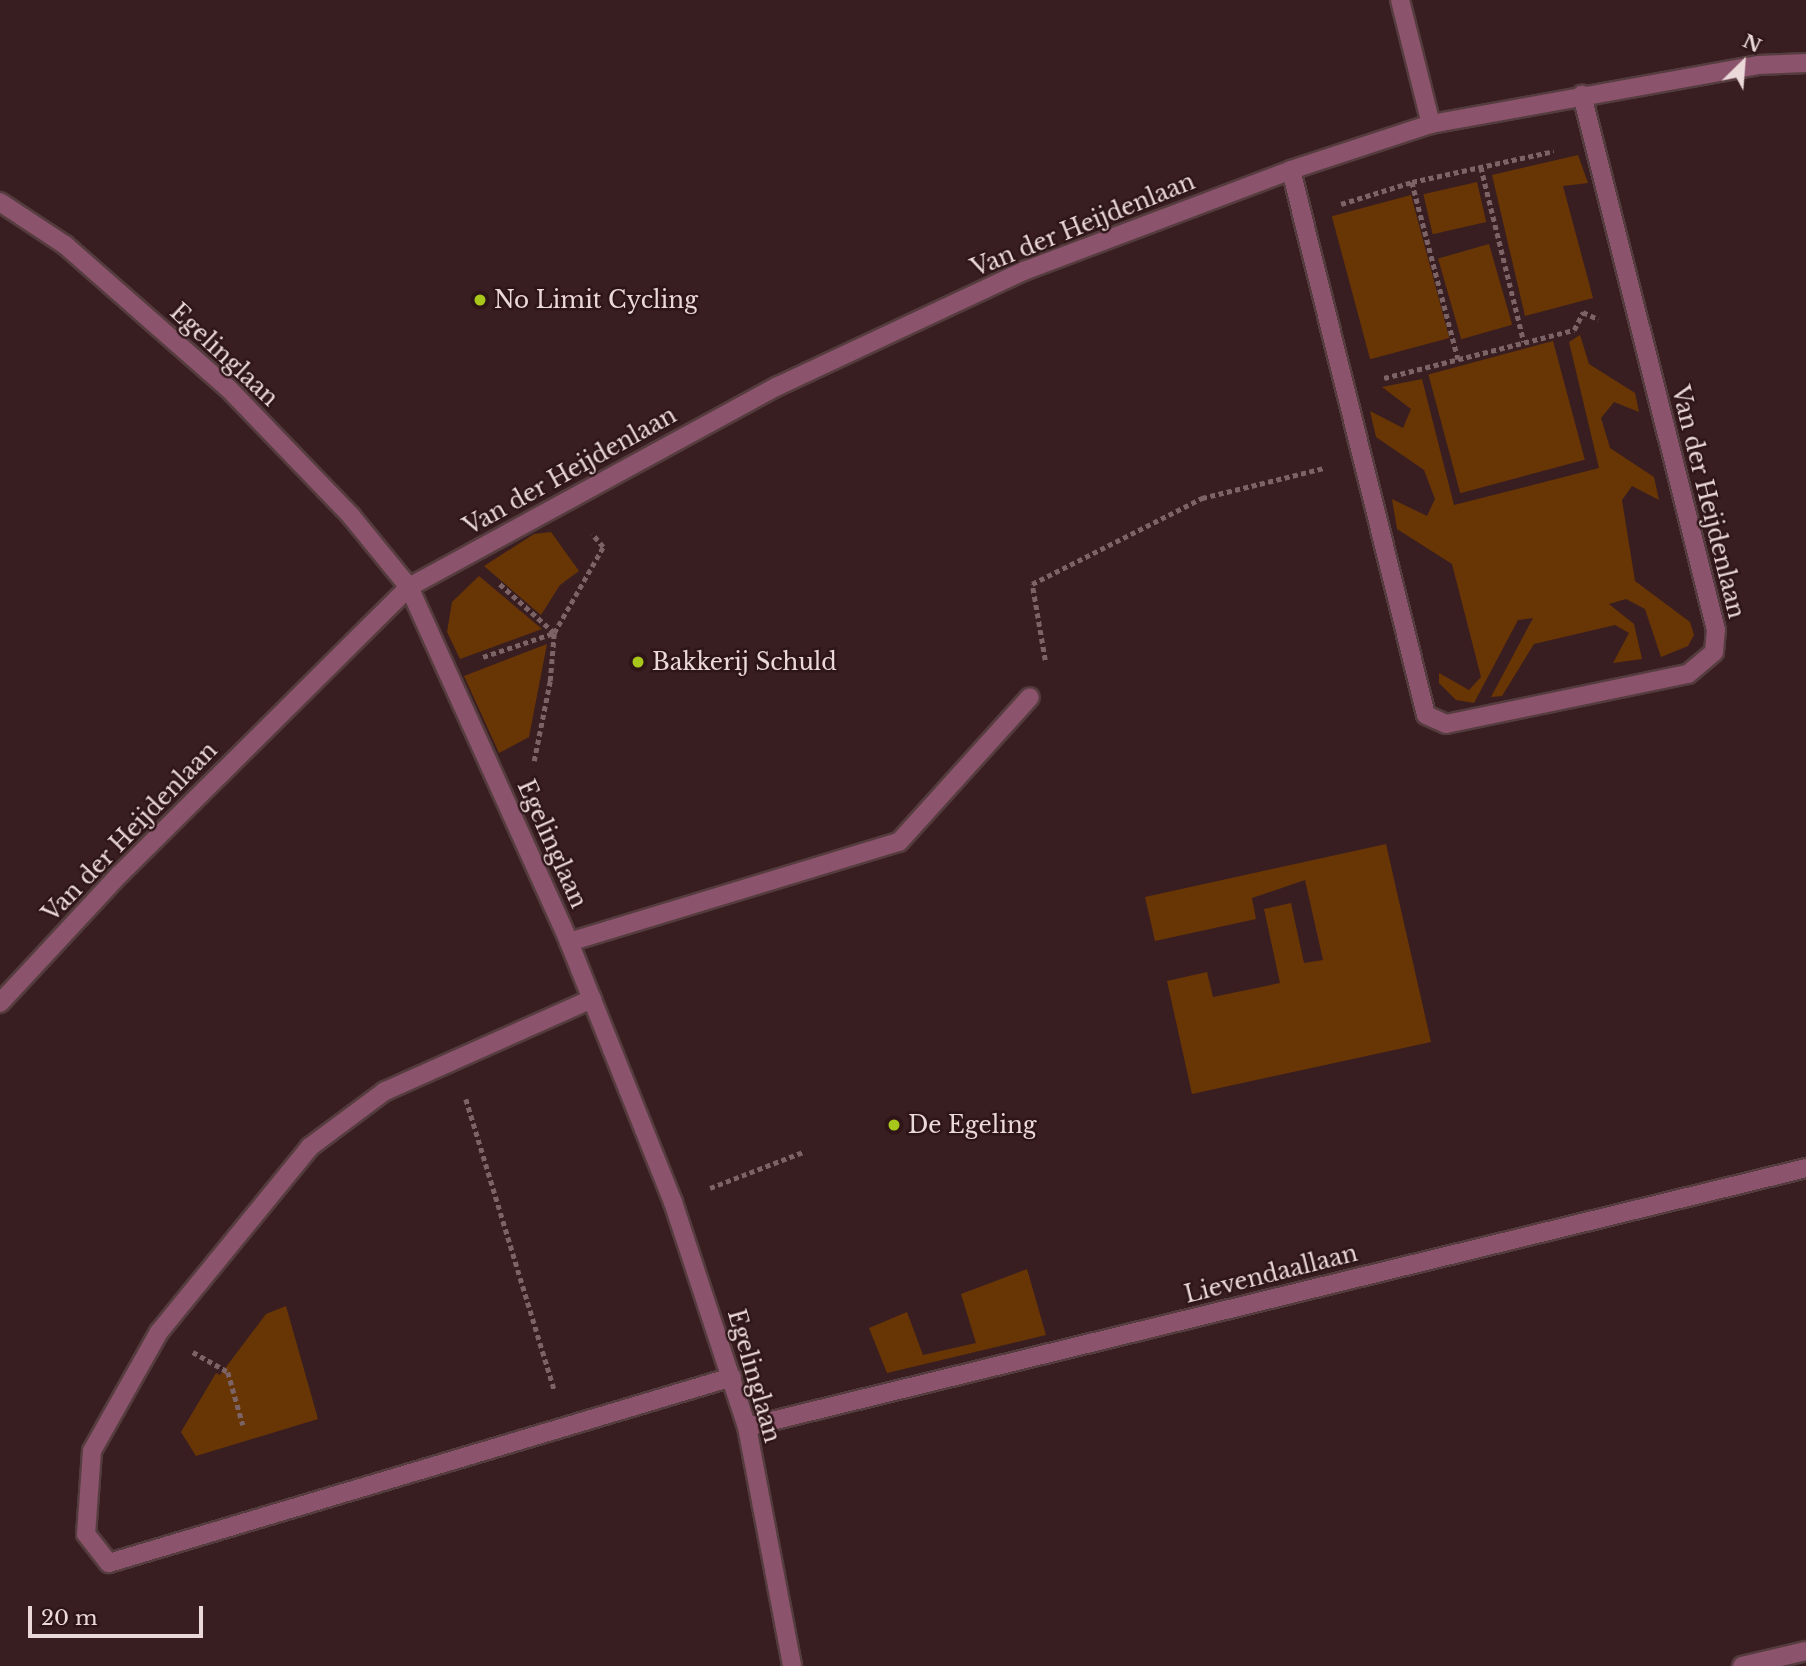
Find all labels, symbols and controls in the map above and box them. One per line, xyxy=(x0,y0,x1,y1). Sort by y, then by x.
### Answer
north arrow xyxy=(1708,28,1778,98)
text: N xyxy=(1739,29,1765,58)
street label: Van der Heijdenlaan xyxy=(967,167,1199,283)
place label: No Limit Cycling xyxy=(494,286,698,314)
marker: No Limit Cycling xyxy=(472,292,488,308)
street label: Egelinglaan xyxy=(164,298,284,412)
street label: Van der Heijdenlaan xyxy=(1666,383,1750,621)
street label: Van der Heijdenlaan xyxy=(459,401,681,541)
place label: Bakkerij Schuld xyxy=(652,648,837,676)
marker: Bakkerij Schuld xyxy=(630,654,646,670)
street label: Van der Heijdenlaan xyxy=(37,736,223,928)
street label: Egelinglaan xyxy=(511,776,593,912)
place label: De Egeling xyxy=(908,1111,1037,1139)
marker: De Egeling xyxy=(886,1117,902,1133)
street label: Lievendaallaan xyxy=(1182,1239,1360,1309)
street label: Egelinglaan xyxy=(722,1306,786,1446)
scale bar xyxy=(32,1592,206,1636)
text: 20 m xyxy=(41,1605,98,1631)

